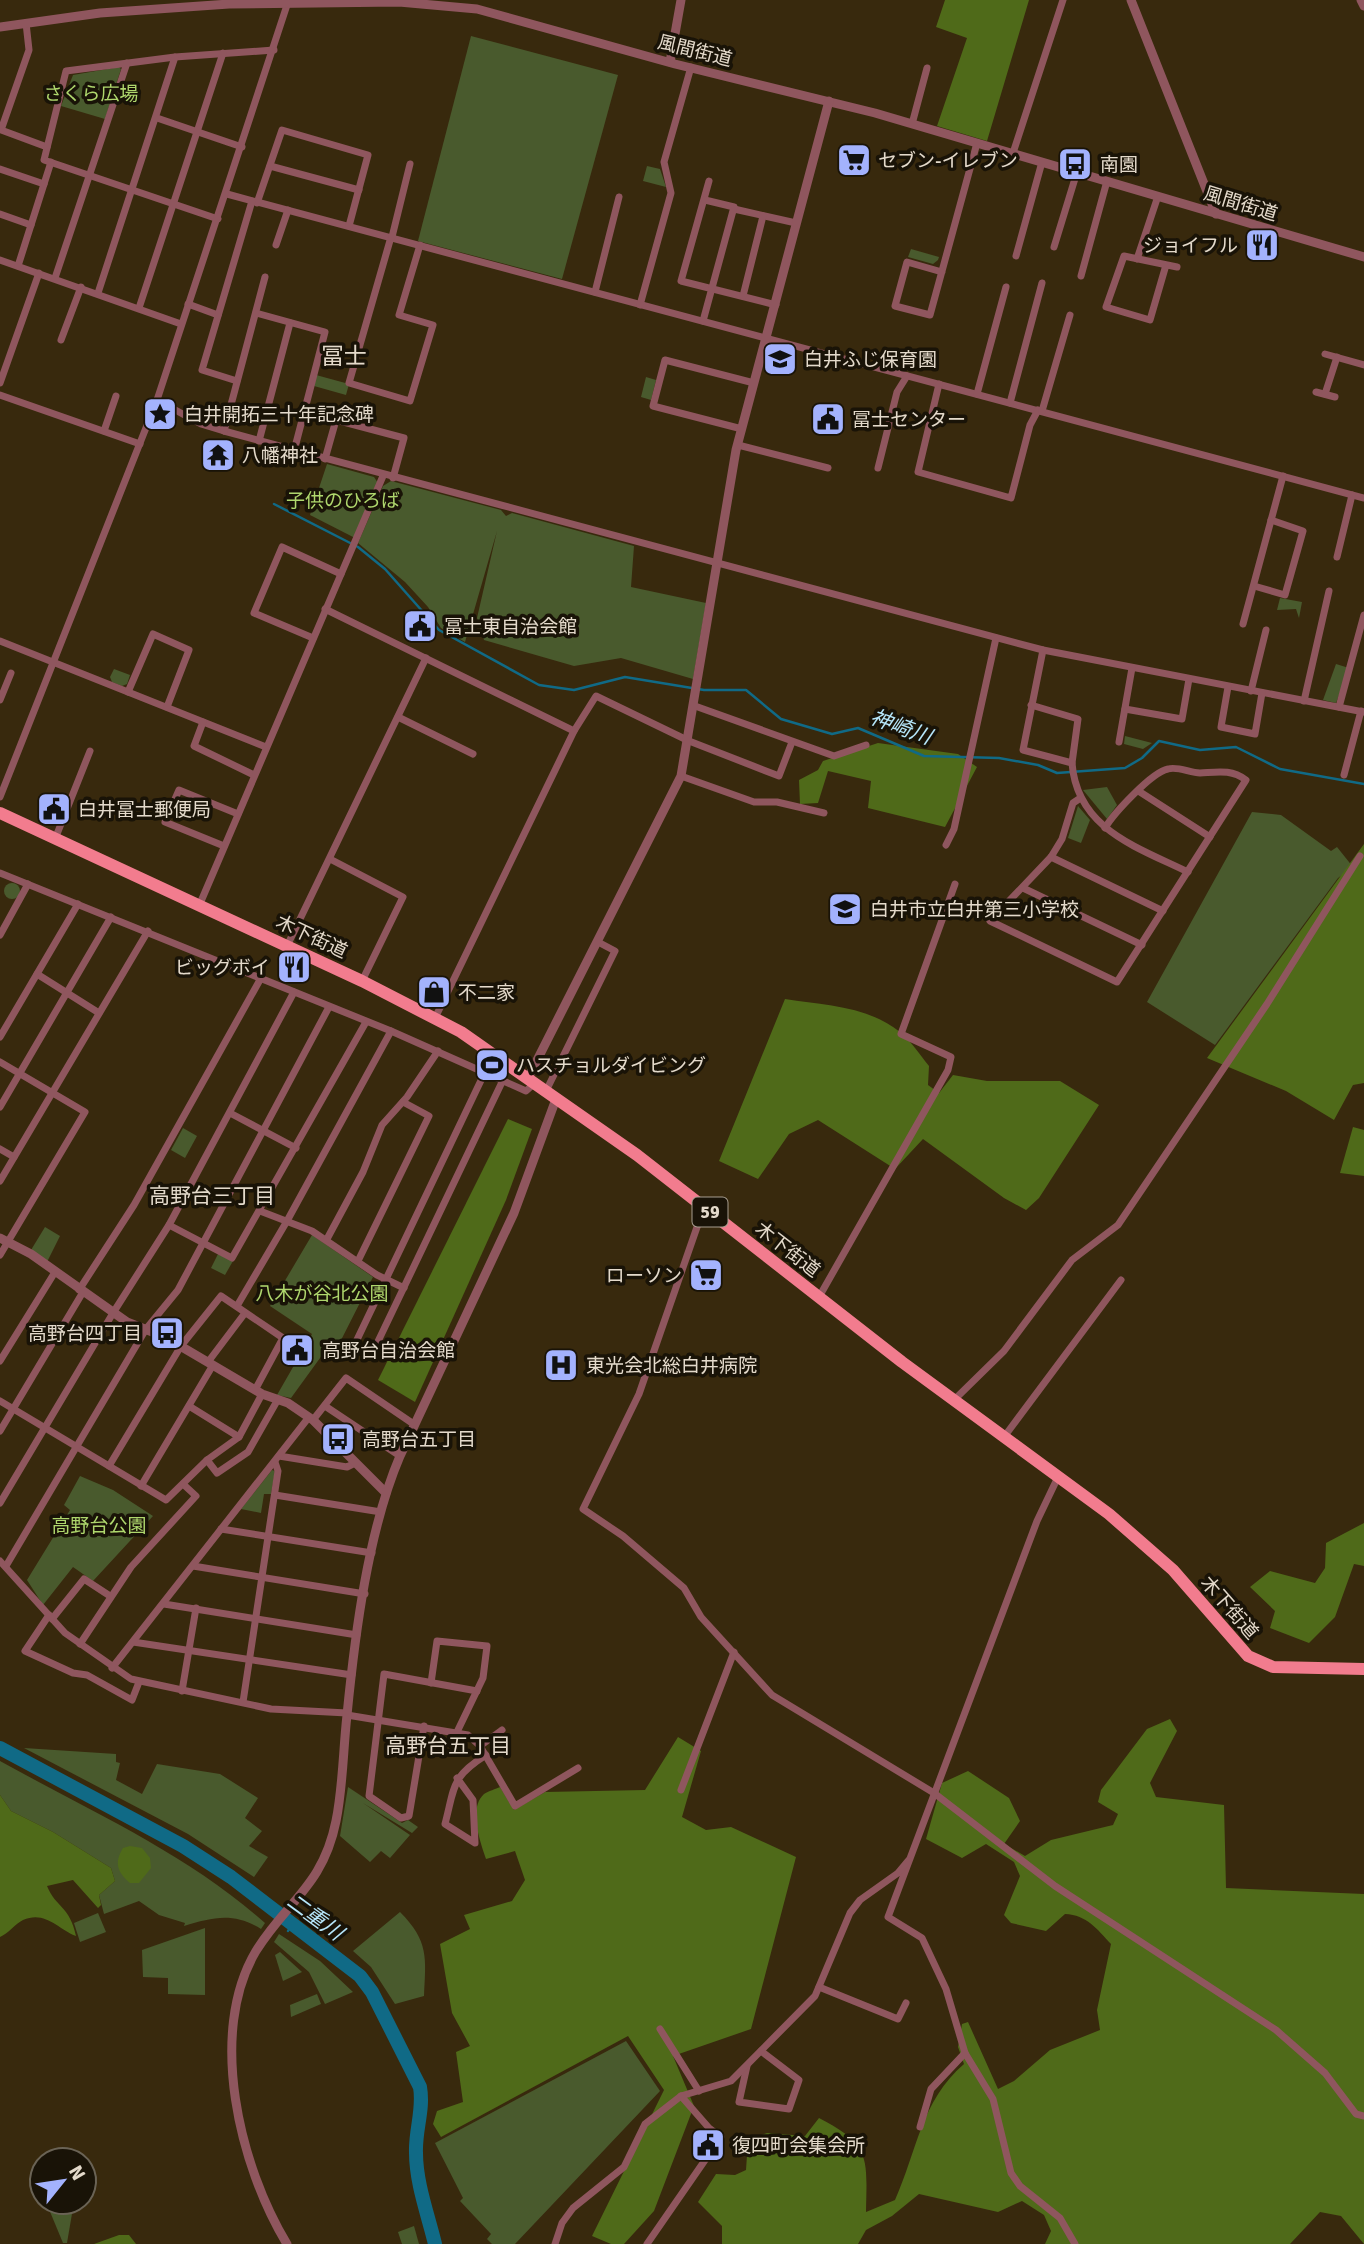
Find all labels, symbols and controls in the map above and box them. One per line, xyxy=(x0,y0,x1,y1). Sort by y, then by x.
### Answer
street label: 風間街道 xyxy=(655,30,735,72)
park label: さくら広場 xyxy=(43,82,139,106)
supermarket icon: セブン-イレブン xyxy=(835,141,873,179)
bus stop icon: 南園 xyxy=(1056,145,1094,183)
place label: セブン-イレブン xyxy=(878,149,1018,173)
place label: 南園 xyxy=(1100,153,1138,177)
street label: 風間街道 xyxy=(1201,181,1281,227)
restaurant icon: ジョイフル xyxy=(1243,226,1281,264)
place label: ジョイフル xyxy=(1143,234,1238,258)
school or university icon: 白井ふじ保育園 xyxy=(761,340,799,378)
district label: 冨士 xyxy=(321,342,367,371)
place label: 白井ふじ保育園 xyxy=(804,348,937,372)
place icon: 白井開拓三十年記念碑 xyxy=(141,395,179,433)
public building icon: 冨士センター xyxy=(809,400,847,438)
place label: 白井開拓三十年記念碑 xyxy=(184,403,374,427)
place label: 冨士センター xyxy=(852,408,966,432)
temple icon: 八幡神社 xyxy=(199,436,237,474)
place label: 八幡神社 xyxy=(242,444,318,468)
park label: 子供のひろば xyxy=(286,489,400,513)
public building icon: 冨士東自治会館 xyxy=(401,607,439,645)
place label: 冨士東自治会館 xyxy=(444,615,577,639)
water label: 神崎川 xyxy=(867,704,937,751)
public building icon: 白井冨士郵便局 xyxy=(35,790,73,828)
place label: 白井冨士郵便局 xyxy=(78,798,211,822)
school or university icon: 白井市立白井第三小学校 xyxy=(826,890,864,928)
place label: 白井市立白井第三小学校 xyxy=(870,898,1079,922)
street label: 木下街道 xyxy=(272,910,351,964)
restaurant icon: ビッグボイ xyxy=(275,948,313,986)
place label: ビッグボイ xyxy=(175,956,270,980)
shop icon: 不二家 xyxy=(415,973,453,1011)
place label: 不二家 xyxy=(458,981,515,1005)
sports icon: ハスチョルダイビング xyxy=(473,1046,511,1084)
place label: ハスチョルダイビング xyxy=(516,1054,706,1078)
district label: 高野台三丁目 xyxy=(149,1183,275,1209)
road number: 59 xyxy=(692,1198,728,1226)
street label: 木下街道 xyxy=(750,1217,825,1283)
supermarket icon: ローソン xyxy=(687,1256,725,1294)
place label: ローソン xyxy=(606,1264,682,1288)
park label: 八木が谷北公園 xyxy=(255,1282,389,1306)
bus stop icon: 高野台四丁目 xyxy=(148,1314,186,1352)
place label: 高野台四丁目 xyxy=(28,1322,142,1346)
public building icon: 高野台自治会館 xyxy=(278,1331,316,1369)
place label: 高野台自治会館 xyxy=(322,1339,455,1363)
hospital icon: 東光会北総白井病院 xyxy=(542,1346,580,1384)
place label: 東光会北総白井病院 xyxy=(586,1354,757,1378)
bus stop icon: 高野台五丁目 xyxy=(319,1420,357,1458)
place label: 高野台五丁目 xyxy=(362,1428,476,1452)
park label: 高野台公園 xyxy=(51,1514,147,1538)
street label: 木下街道 xyxy=(1195,1571,1263,1644)
district label: 高野台五丁目 xyxy=(385,1733,511,1759)
water label: 二重川 xyxy=(282,1888,350,1947)
public building icon: 復四町会集会所 xyxy=(689,2126,727,2164)
place label: 復四町会集会所 xyxy=(732,2134,865,2158)
north arrow xyxy=(28,2146,98,2216)
text: N xyxy=(63,2161,91,2185)

